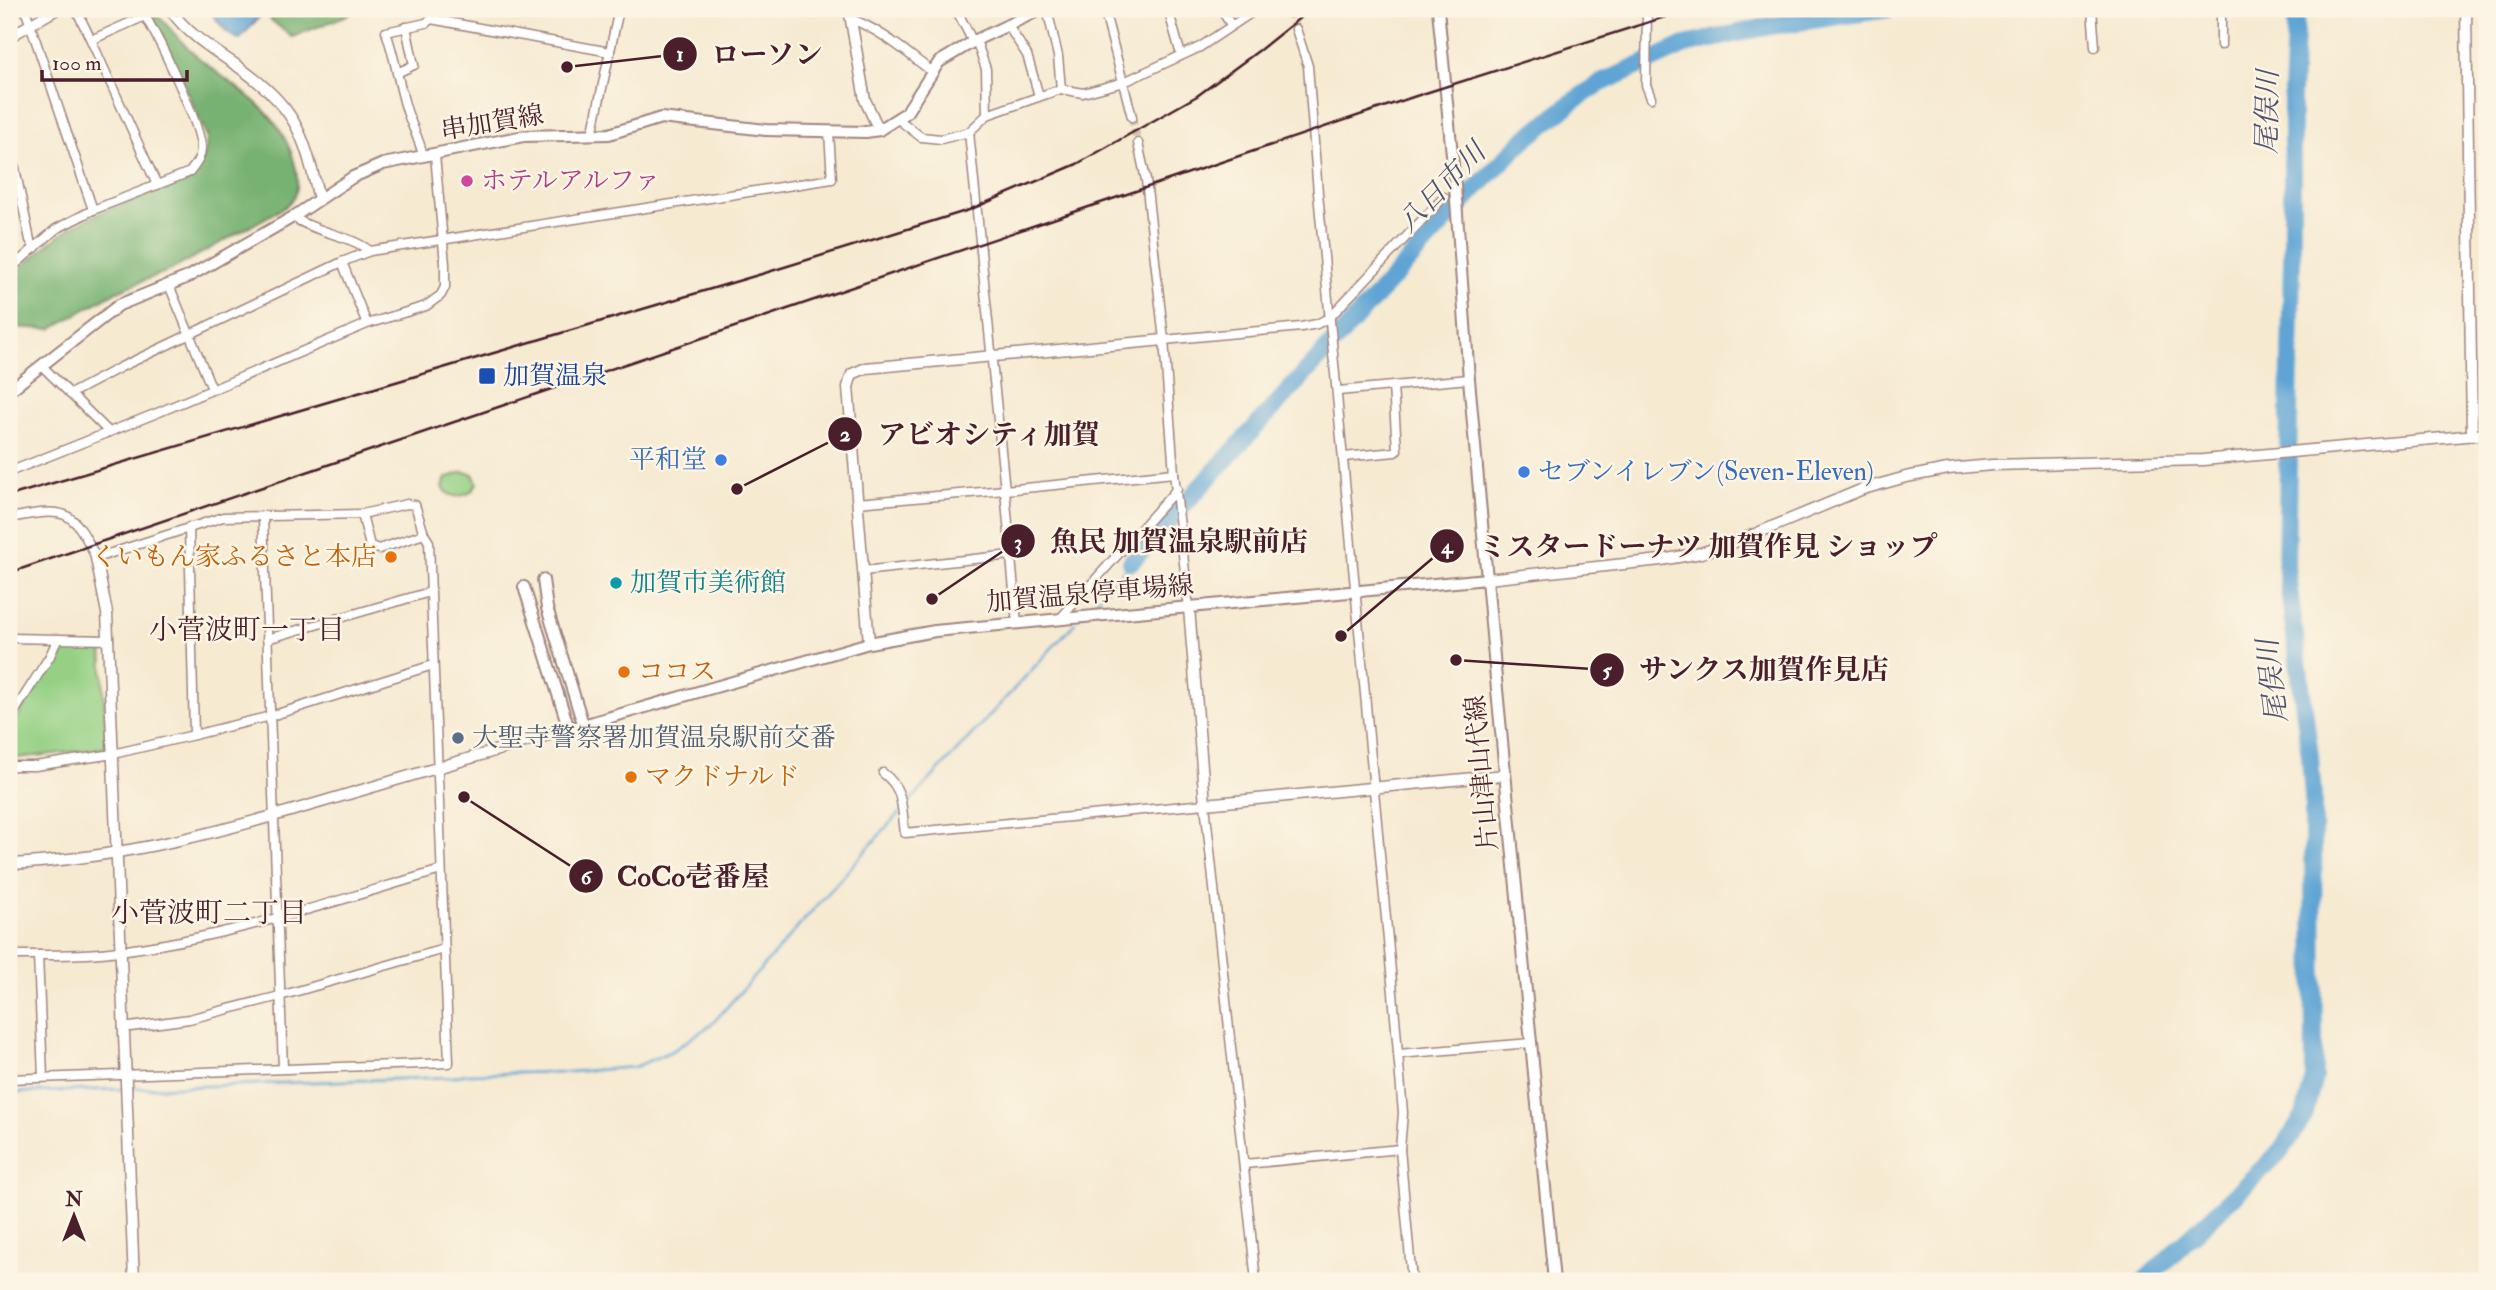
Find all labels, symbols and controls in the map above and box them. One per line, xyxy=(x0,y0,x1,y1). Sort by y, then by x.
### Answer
callout: ローソン xyxy=(662,29,837,78)
scale bar xyxy=(42,38,187,82)
text: ローソン xyxy=(712,38,822,73)
text: 1 xyxy=(676,41,684,68)
text: 100 m xyxy=(52,50,102,77)
water label: 尾俣川 xyxy=(2250,67,2286,154)
street label: 串加賀線 xyxy=(438,99,546,147)
water label: 八日市川 xyxy=(1391,133,1496,240)
place label: ホテルアルファ xyxy=(481,165,660,197)
marker: ホテルアルファ xyxy=(459,173,475,189)
place label: 加賀温泉 xyxy=(503,360,607,392)
marker: 加賀温泉 xyxy=(477,366,497,386)
callout: アビオシティ加賀 xyxy=(828,409,1115,458)
text: アビオシティ加賀 xyxy=(878,418,1100,453)
text: 2 xyxy=(840,421,851,448)
place label: 平和堂 xyxy=(629,444,707,476)
marker: 平和堂 xyxy=(713,452,729,468)
place label: セブンイレブン(Seven-Eleven) xyxy=(1538,456,1874,488)
marker: セブンイレブン(Seven-Eleven) xyxy=(1516,464,1532,480)
callout: 魚民 加賀温泉駅前店 xyxy=(1001,517,1322,566)
callout: ミスタードーナツ 加賀作見 ショップ xyxy=(1429,521,1952,570)
text: 魚民 加賀温泉駅前店 xyxy=(1050,525,1308,560)
text: 3 xyxy=(1014,529,1022,556)
text: ミスタードーナツ 加賀作見 ショップ xyxy=(1479,530,1937,565)
text: 4 xyxy=(1440,533,1454,560)
place label: くいもん家ふるさと本店 xyxy=(91,541,377,573)
marker: くいもん家ふるさと本店 xyxy=(383,549,399,565)
place label: 加賀市美術館 xyxy=(630,567,786,599)
street label: 加賀温泉停車場線 xyxy=(985,569,1195,619)
marker: 加賀市美術館 xyxy=(608,575,624,591)
district label: 小菅波町一丁目 xyxy=(149,613,345,648)
water label: 尾俣川 xyxy=(2250,634,2295,725)
callout: サンクス加賀作見店 xyxy=(1589,645,1904,694)
text: サンクス加賀作見店 xyxy=(1639,653,1889,688)
place label: ココス xyxy=(638,656,716,688)
text: 5 xyxy=(1602,657,1612,684)
marker: ココス xyxy=(616,664,632,680)
street label: 片山津山代線 xyxy=(1459,694,1505,852)
place label: 大聖寺警察署加賀温泉駅前交番 xyxy=(472,722,836,754)
marker: 大聖寺警察署加賀温泉駅前交番 xyxy=(450,730,466,746)
place label: マクドナルド xyxy=(645,761,800,793)
marker: マクドナルド xyxy=(623,769,639,785)
callout: CoCo壱番屋 xyxy=(568,852,783,901)
text: CoCo壱番屋 xyxy=(617,860,769,895)
text: 6 xyxy=(581,864,593,891)
district label: 小菅波町二丁目 xyxy=(111,896,307,931)
north arrow xyxy=(38,1182,108,1252)
text: N xyxy=(64,1188,83,1212)

